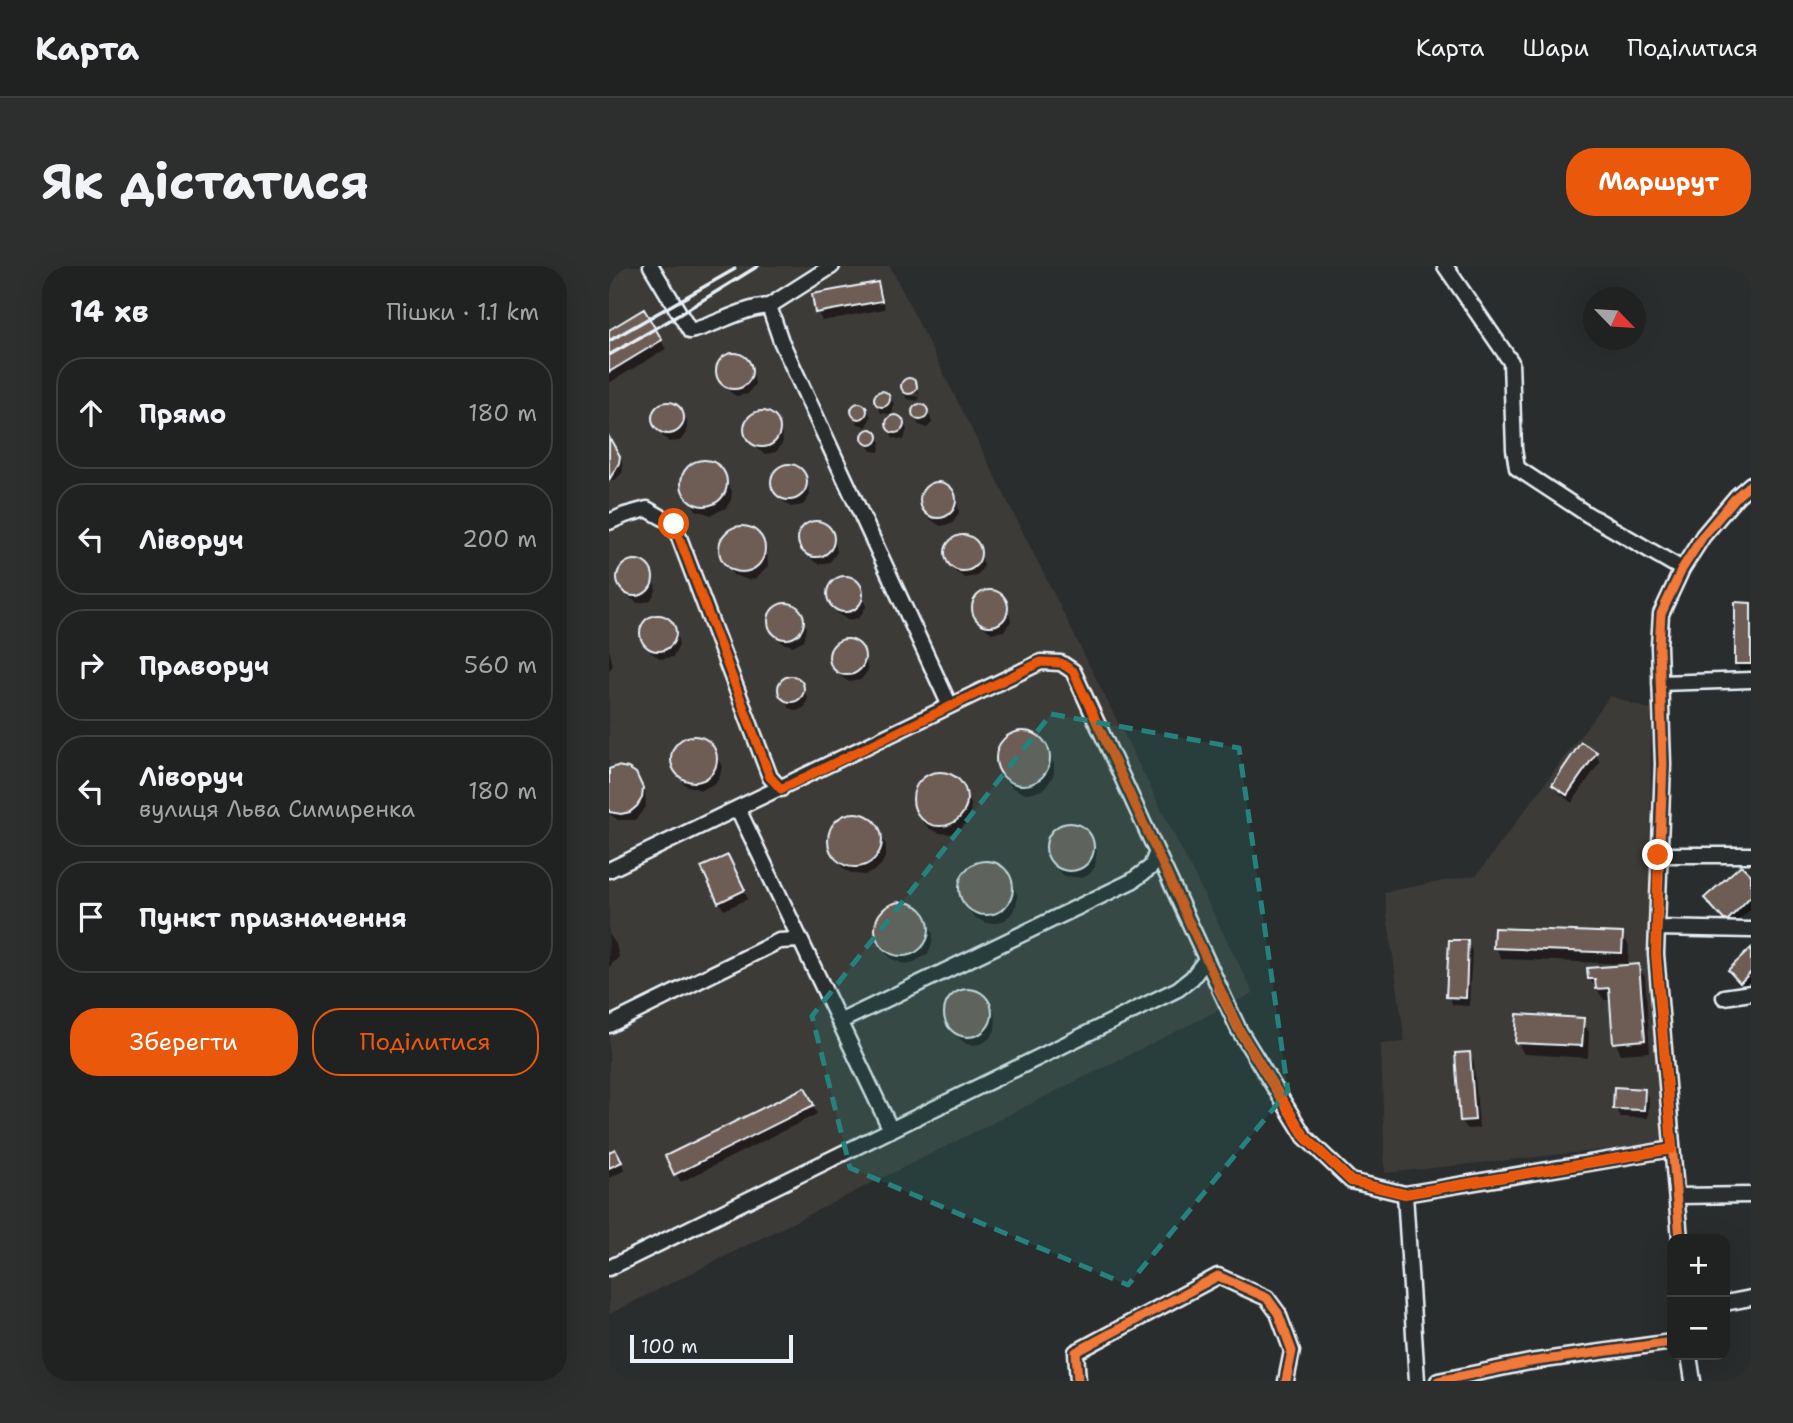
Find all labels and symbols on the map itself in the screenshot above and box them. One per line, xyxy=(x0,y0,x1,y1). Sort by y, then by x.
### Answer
north arrow xyxy=(1583,287,1646,350)
route start xyxy=(658,508,689,539)
route end xyxy=(1642,839,1673,870)
scale bar xyxy=(630,1332,793,1364)

